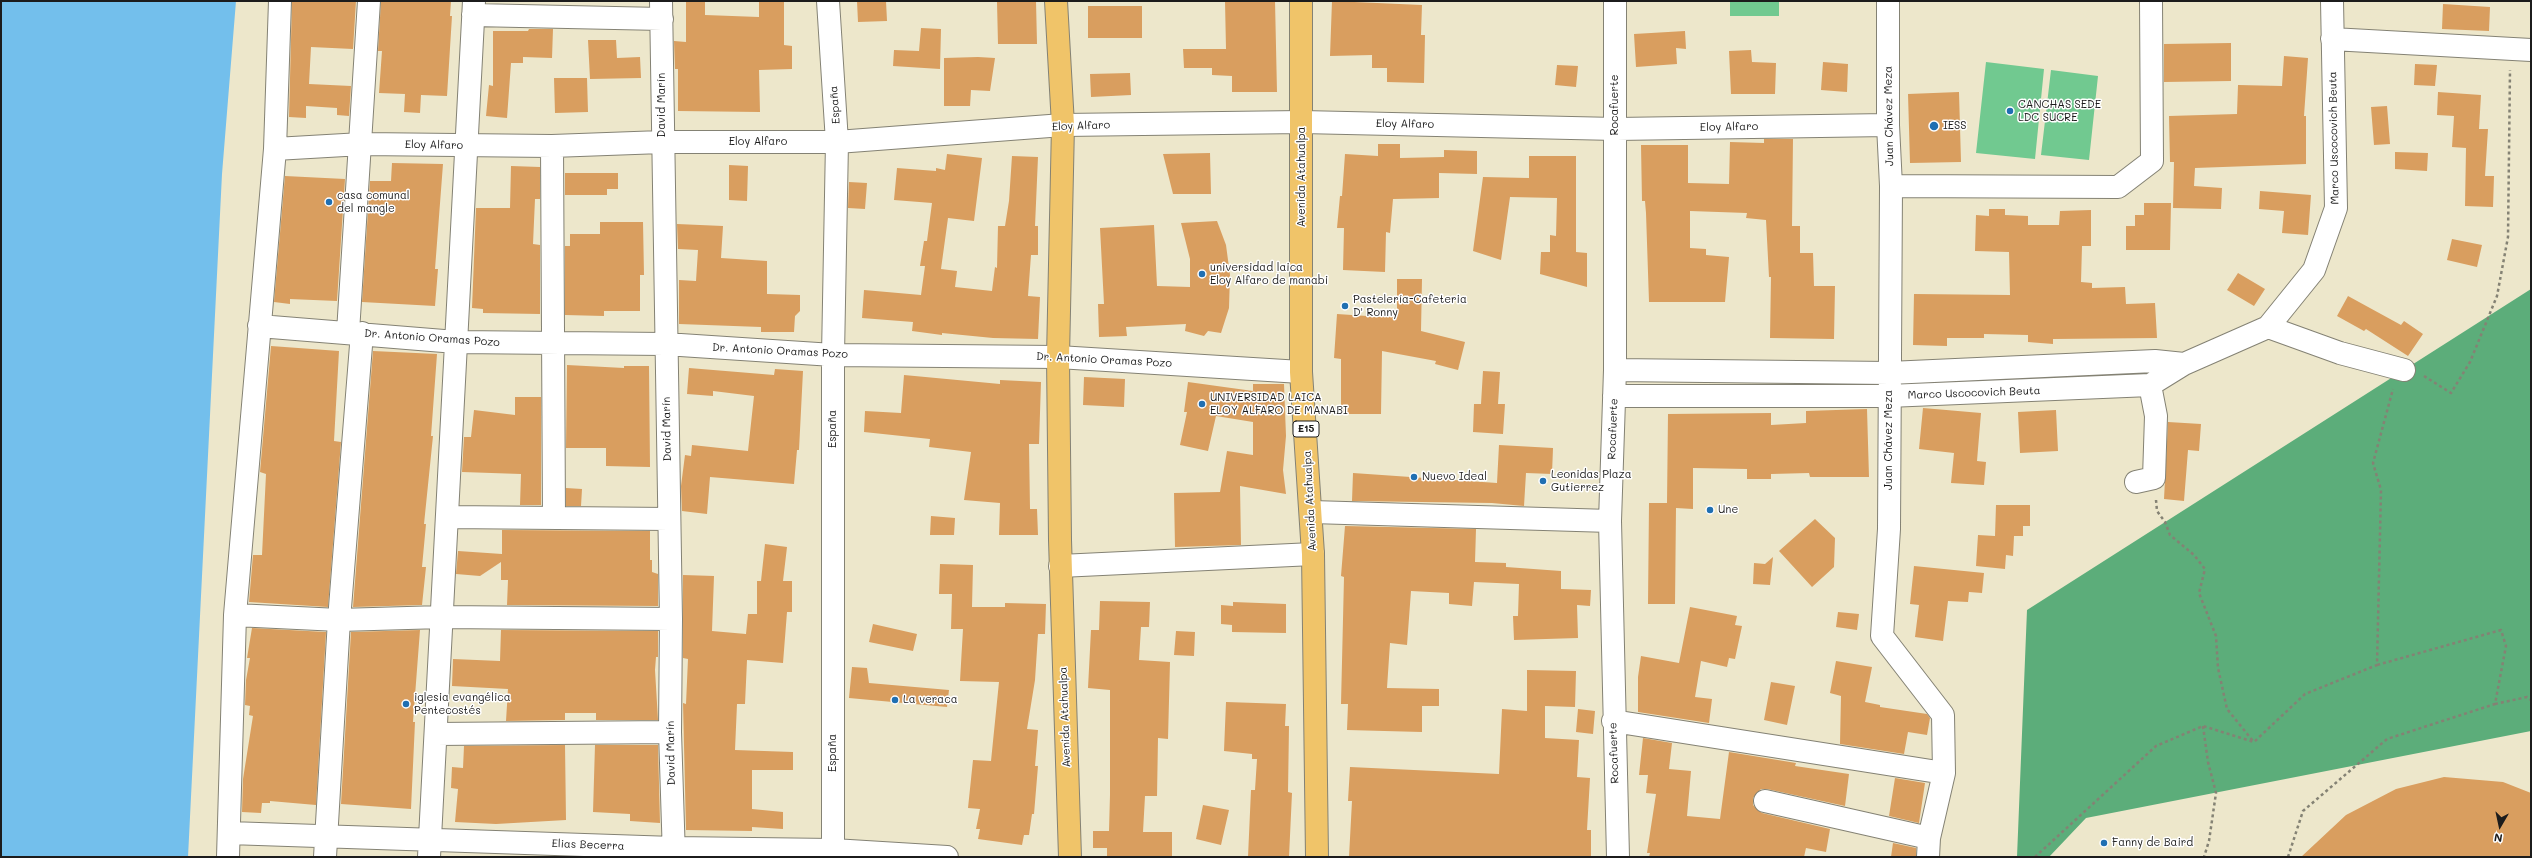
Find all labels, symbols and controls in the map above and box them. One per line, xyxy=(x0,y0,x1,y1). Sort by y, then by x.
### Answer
street label: Juan Chávez Meza xyxy=(1882,66,1896,166)
street label: Marco Uscocovich Beuta xyxy=(2326,71,2342,205)
street label: David Marín xyxy=(655,73,669,137)
street label: Rocafuerte xyxy=(1608,74,1622,136)
street label: España xyxy=(827,85,843,125)
place label: CANCHAS SEDE LDC SUCRE xyxy=(2018,98,2101,124)
marker: CANCHAS SEDE LDC SUCRE xyxy=(2005,106,2015,116)
street label: Eloy Alfaro xyxy=(1376,117,1434,131)
street label: Eloy Alfaro xyxy=(1052,118,1110,134)
place label: IESS xyxy=(1943,119,1967,133)
street label: Eloy Alfaro xyxy=(1700,120,1758,134)
marker: IESS xyxy=(1928,120,1940,132)
street label: Avenida Atahualpa xyxy=(1295,127,1309,227)
street label: Eloy Alfaro xyxy=(729,135,787,149)
street label: Eloy Alfaro xyxy=(405,138,463,152)
place label: casa comunal del mangle xyxy=(337,189,410,215)
marker: casa comunal del mangle xyxy=(324,197,334,207)
place label: universidad laica Eloy Alfaro de manabi xyxy=(1210,261,1328,287)
marker: universidad laica Eloy Alfaro de manabi xyxy=(1197,269,1207,279)
place label: Pastelería-Cafeteria D' Ronny xyxy=(1353,293,1467,319)
marker: Pastelería-Cafeteria D' Ronny xyxy=(1340,301,1350,311)
street label: Dr. Antonio Oramas Pozo xyxy=(364,327,500,349)
street label: Dr. Antonio Oramas Pozo xyxy=(712,341,848,361)
street label: Dr. Antonio Oramas Pozo xyxy=(1036,350,1172,370)
street label: Marco Uscocovich Beuta xyxy=(1907,384,2041,402)
street label: Juan Chávez Meza xyxy=(1882,390,1896,490)
place label: UNIVERSIDAD LAICA ELOY ALFARO DE MANABI xyxy=(1210,391,1348,417)
street label: David Marín xyxy=(660,397,674,461)
street label: Rocafuerte xyxy=(1605,398,1621,460)
marker: UNIVERSIDAD LAICA ELOY ALFARO DE MANABI xyxy=(1197,399,1207,409)
street label: España xyxy=(826,410,840,448)
road number: E15 xyxy=(1293,421,1319,437)
street label: Avenida Atahualpa xyxy=(1301,450,1319,552)
place label: Leonidas Plaza Gutierrez xyxy=(1551,468,1632,494)
place label: Nuevo Ideal xyxy=(1422,470,1487,484)
marker: Nuevo Ideal xyxy=(1409,472,1419,482)
marker: Leonidas Plaza Gutierrez xyxy=(1538,476,1548,486)
place label: Une xyxy=(1718,503,1738,517)
marker: Une xyxy=(1705,505,1715,515)
street label: Avenida Atahualpa xyxy=(1057,666,1073,768)
place label: iglesia evangélica Pentecostés xyxy=(414,691,511,717)
place label: La veraca xyxy=(903,693,957,707)
marker: La veraca xyxy=(890,695,900,705)
marker: iglesia evangélica Pentecostés xyxy=(401,699,411,709)
street label: David Marín xyxy=(664,721,678,785)
street label: Rocafuerte xyxy=(1606,722,1622,784)
street label: España xyxy=(826,734,840,772)
north arrow xyxy=(2480,806,2520,846)
text: N xyxy=(2493,830,2503,846)
place label: Fanny de Baird xyxy=(2112,836,2193,850)
street label: Elias Becerra xyxy=(551,837,625,853)
marker: Fanny de Baird xyxy=(2099,838,2109,848)

